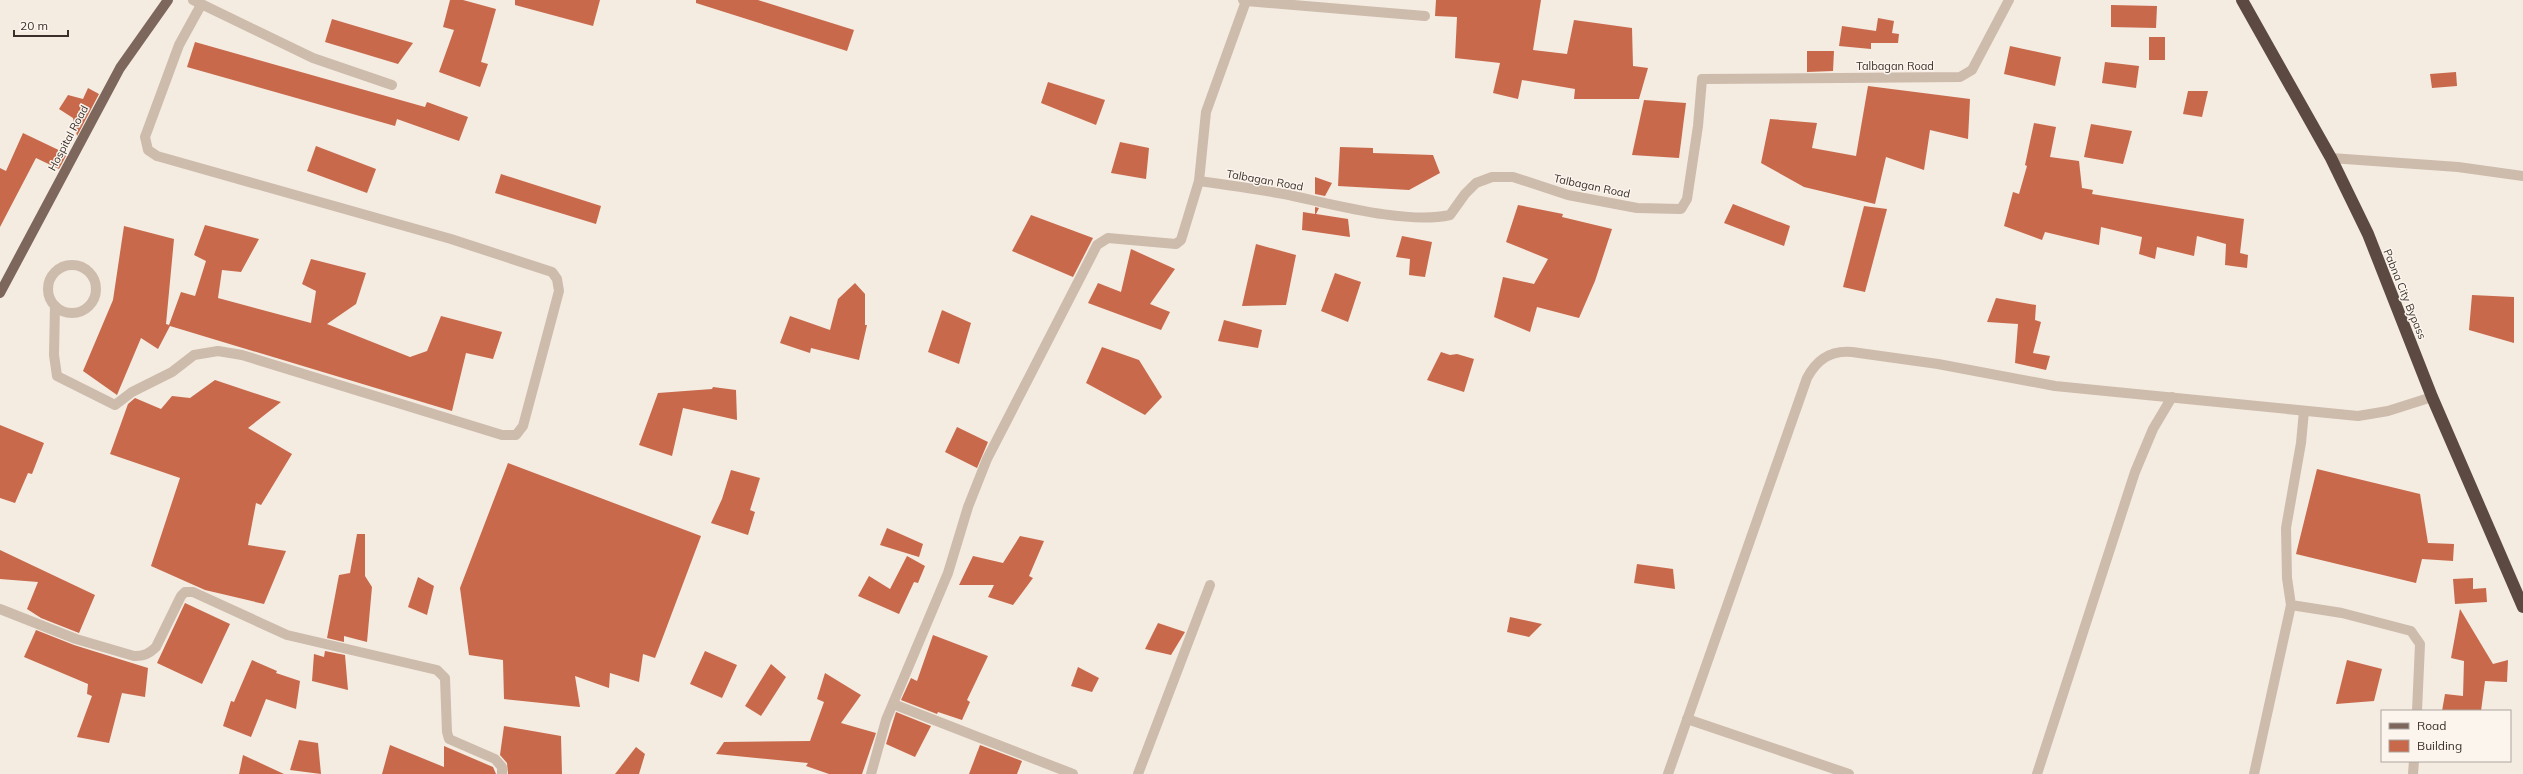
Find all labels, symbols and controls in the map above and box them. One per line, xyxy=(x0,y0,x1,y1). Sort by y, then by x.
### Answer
scale bar xyxy=(14,12,68,38)
text: 20 m xyxy=(20,18,48,33)
street label: Talbagan Road xyxy=(1856,59,1934,73)
street label: Hospital Road xyxy=(45,103,91,173)
street label: Talbagan Road xyxy=(1226,166,1304,194)
street label: Talbagan Road xyxy=(1553,171,1631,201)
street label: Pabna City Bypass xyxy=(2380,247,2430,341)
legend xyxy=(2381,710,2511,762)
text: Road xyxy=(2417,718,2446,733)
text: Building xyxy=(2417,738,2462,753)

